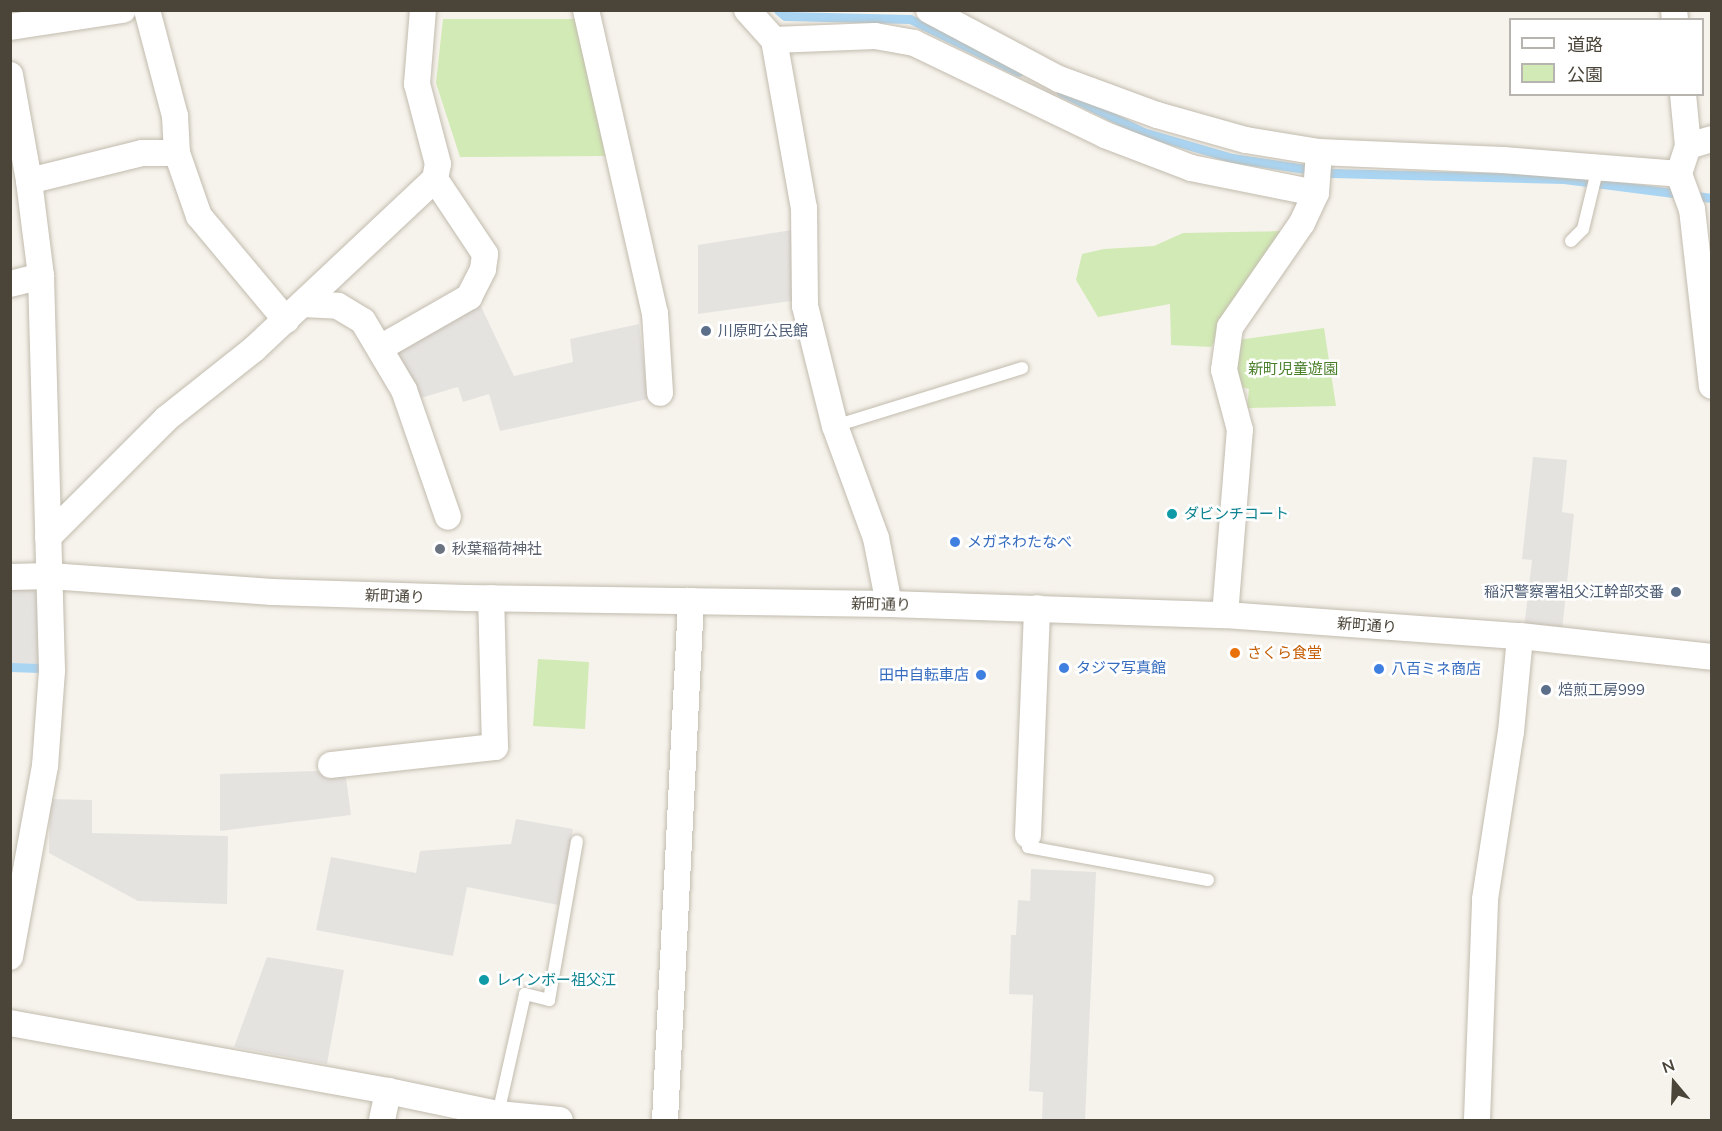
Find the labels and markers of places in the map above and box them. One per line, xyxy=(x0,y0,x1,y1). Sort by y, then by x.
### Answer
place label: 川原町公民館 xyxy=(718,322,808,340)
marker: 川原町公民館 xyxy=(699,324,713,338)
place label: ダビンチコート xyxy=(1184,505,1289,523)
marker: ダビンチコート xyxy=(1165,507,1179,521)
place label: メガネわたなべ xyxy=(967,533,1072,551)
marker: メガネわたなべ xyxy=(948,535,962,549)
place label: 秋葉稲荷神社 xyxy=(452,540,542,558)
marker: 秋葉稲荷神社 xyxy=(433,542,447,556)
place label: 稲沢警察署祖父江幹部交番 xyxy=(1484,583,1664,601)
marker: 稲沢警察署祖父江幹部交番 xyxy=(1669,585,1683,599)
place label: さくら食堂 xyxy=(1247,644,1322,662)
marker: さくら食堂 xyxy=(1228,646,1242,660)
place label: タジマ写真館 xyxy=(1076,659,1166,677)
place label: 八百ミネ商店 xyxy=(1391,660,1481,678)
marker: タジマ写真館 xyxy=(1057,661,1071,675)
marker: 八百ミネ商店 xyxy=(1372,662,1386,676)
place label: 田中自転車店 xyxy=(879,666,969,684)
marker: 田中自転車店 xyxy=(974,668,988,682)
place label: 焙煎工房999 xyxy=(1558,681,1645,699)
marker: 焙煎工房999 xyxy=(1539,683,1553,697)
place label: レインボー祖父江 xyxy=(496,971,616,989)
marker: レインボー祖父江 xyxy=(477,973,491,987)

